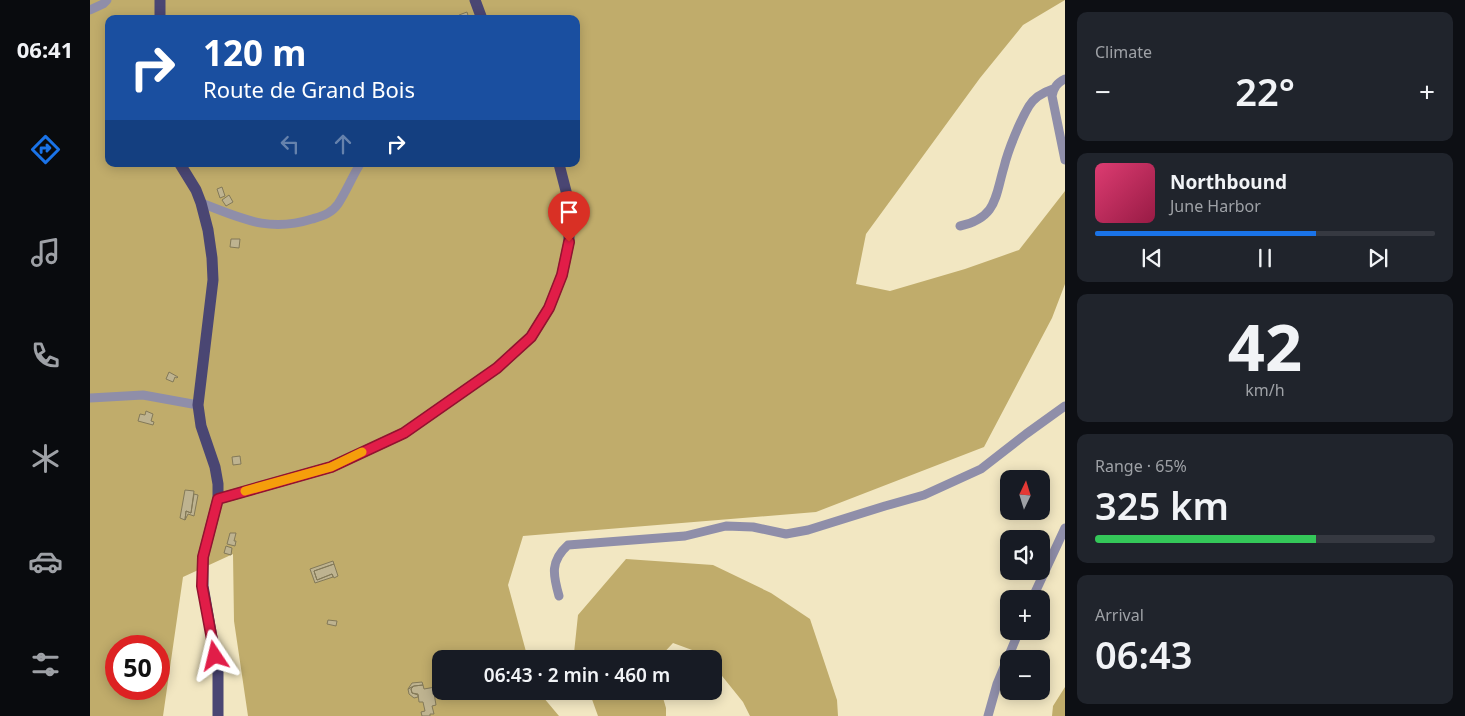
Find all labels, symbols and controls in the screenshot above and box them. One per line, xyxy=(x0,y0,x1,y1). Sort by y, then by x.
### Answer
text: 120 m xyxy=(203,29,306,76)
text: 06:41 xyxy=(17,34,73,64)
icon: right xyxy=(120,35,185,100)
text: Climate xyxy=(1095,41,1152,63)
text: 22° xyxy=(1235,65,1295,117)
text: − xyxy=(1095,72,1111,110)
text: + xyxy=(1419,72,1435,110)
text: Route de Grand Bois xyxy=(203,74,415,104)
icon: left xyxy=(276,130,304,158)
icon: ahead xyxy=(329,130,357,158)
icon: right xyxy=(382,130,410,158)
icon: directions xyxy=(28,132,63,167)
text: Northbound xyxy=(1170,169,1287,195)
pin xyxy=(548,191,590,242)
text: June Harbor xyxy=(1170,195,1261,217)
icon: arrive xyxy=(555,198,583,226)
icon: music xyxy=(28,235,63,270)
icon: previous xyxy=(1138,244,1166,272)
icon: pause xyxy=(1251,244,1279,272)
icon: next xyxy=(1364,244,1392,272)
text: 42 xyxy=(1228,302,1302,390)
icon: phone xyxy=(28,338,63,373)
text: km/h xyxy=(1245,379,1285,401)
icon: climate xyxy=(28,441,63,476)
text: Range · 65% xyxy=(1095,455,1187,477)
north arrow xyxy=(1000,470,1050,520)
map controls xyxy=(1000,470,1050,700)
text: 325 km xyxy=(1095,479,1229,531)
button: sound xyxy=(1000,530,1050,580)
icon: car xyxy=(28,544,63,579)
button: + xyxy=(1000,590,1050,640)
text: Arrival xyxy=(1095,604,1144,626)
text: 06:43 xyxy=(1095,628,1192,680)
position arrow xyxy=(188,629,240,681)
speed limit sign: 50 xyxy=(105,635,170,700)
icon: filters xyxy=(28,647,63,682)
button: − xyxy=(1000,650,1050,700)
text: 06:43 · 2 min · 460 m xyxy=(484,662,670,688)

